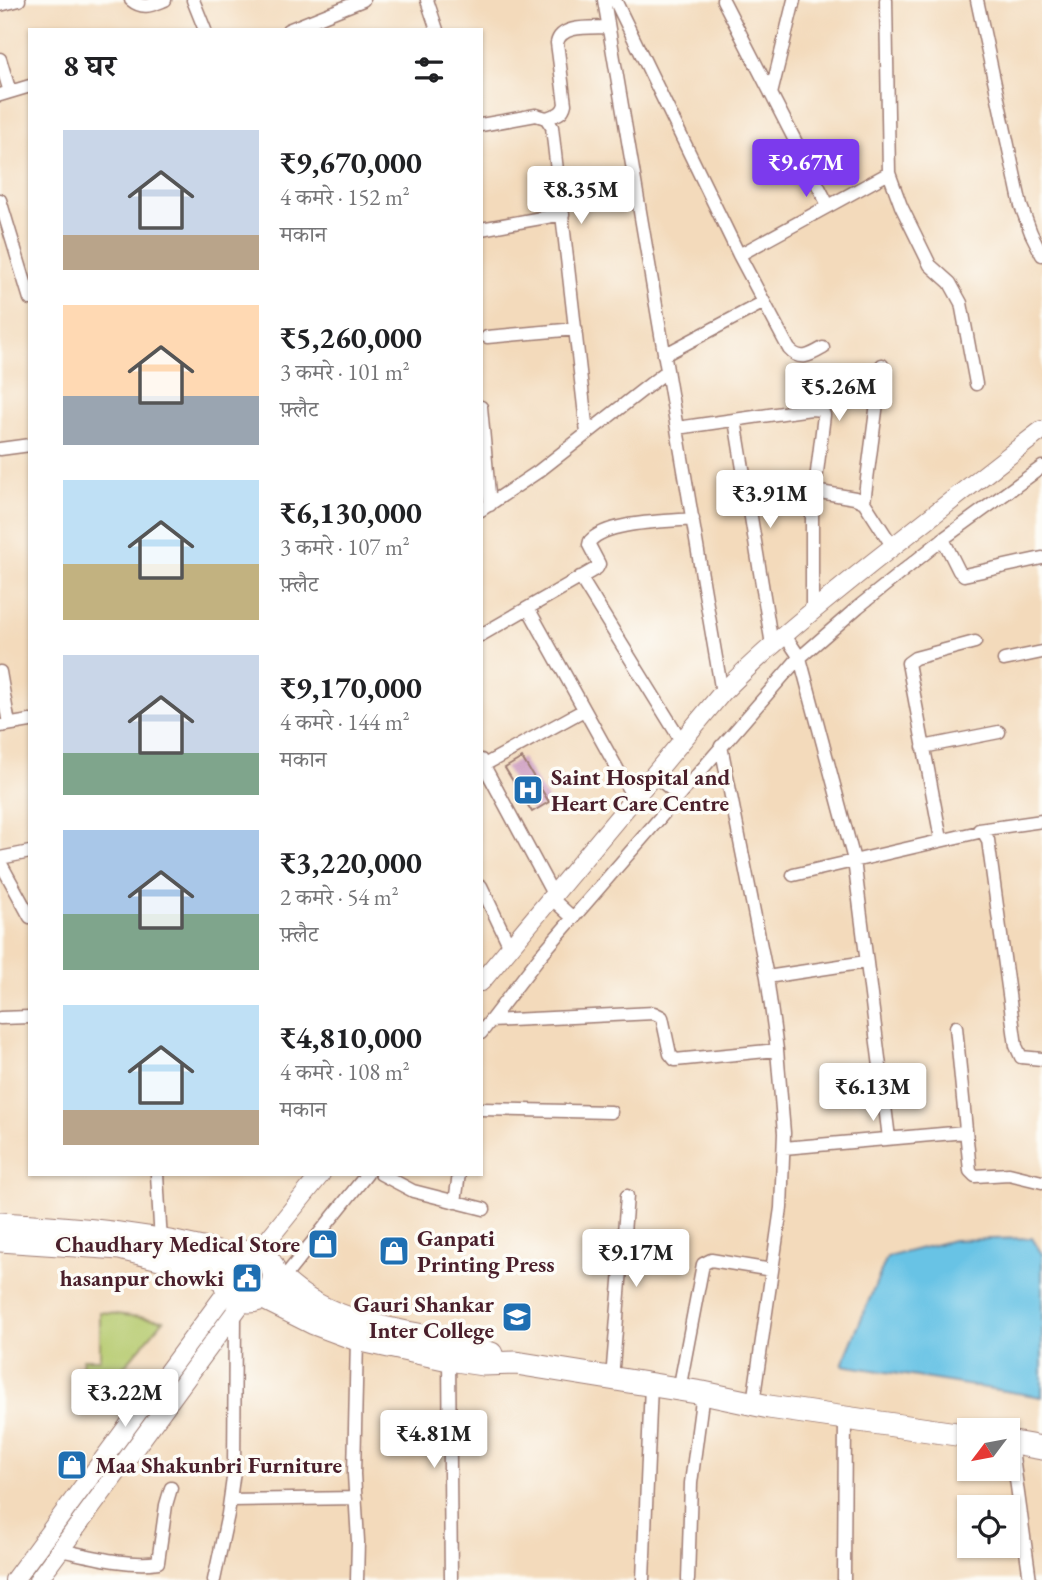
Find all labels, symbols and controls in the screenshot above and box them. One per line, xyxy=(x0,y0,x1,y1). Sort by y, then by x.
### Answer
text: 8 घर xyxy=(63,46,116,85)
icon: filters xyxy=(410,51,448,89)
pin: ₹9.67M xyxy=(749,140,863,199)
text: ₹9,670,000 xyxy=(280,143,422,182)
text: ₹9.67M xyxy=(768,147,844,177)
icon: home xyxy=(119,158,203,242)
pin: ₹8.35M xyxy=(524,166,638,226)
text: ₹8.35M xyxy=(543,174,619,204)
text: 4 कमरे · 152 m² xyxy=(280,182,410,212)
text: मकान xyxy=(280,219,327,249)
text: ₹5,260,000 xyxy=(280,318,422,357)
icon: home xyxy=(119,333,203,417)
text: 3 कमरे · 101 m² xyxy=(280,357,410,387)
pin: ₹5.26M xyxy=(782,364,896,423)
text: ₹5.26M xyxy=(801,371,877,401)
text: फ़्लैट xyxy=(280,394,318,424)
pin: ₹3.91M xyxy=(713,470,827,530)
text: ₹3.91M xyxy=(732,478,808,508)
text: ₹6,130,000 xyxy=(280,493,422,532)
icon: home xyxy=(119,508,203,592)
text: 3 कमरे · 107 m² xyxy=(280,532,410,562)
text: फ़्लैट xyxy=(280,569,318,599)
text: ₹9,170,000 xyxy=(280,668,422,707)
icon: home xyxy=(119,683,203,767)
text: 4 कमरे · 144 m² xyxy=(280,707,410,737)
text: मकान xyxy=(280,744,327,774)
place label: Saint Hospital and Heart Care Centre xyxy=(551,762,730,818)
hospital icon: Saint Hospital and Heart Care Centre xyxy=(511,773,545,807)
text: ₹3,220,000 xyxy=(280,843,422,882)
icon: home xyxy=(119,858,203,942)
text: 2 कमरे · 54 m² xyxy=(280,882,399,912)
text: फ़्लैट xyxy=(280,919,318,949)
text: ₹4,810,000 xyxy=(280,1018,422,1057)
icon: home xyxy=(119,1033,203,1117)
text: 4 कमरे · 108 m² xyxy=(280,1057,410,1087)
pin: ₹6.13M xyxy=(816,1064,930,1123)
text: ₹6.13M xyxy=(835,1071,911,1101)
text: मकान xyxy=(280,1094,327,1124)
place label: Ganpati Printing Press xyxy=(417,1223,555,1279)
shop icon: Chaudhary Medical Store xyxy=(306,1227,340,1261)
place label: Chaudhary Medical Store xyxy=(55,1229,300,1259)
pin: ₹9.17M xyxy=(579,1230,693,1289)
shop icon: Ganpati Printing Press xyxy=(377,1234,411,1268)
text: ₹9.17M xyxy=(598,1237,674,1267)
public building icon: hasanpur chowki xyxy=(230,1261,264,1295)
place label: hasanpur chowki xyxy=(60,1263,224,1293)
place label: Gauri Shankar Inter College xyxy=(353,1289,494,1345)
school or university icon: Gauri Shankar Inter College xyxy=(500,1300,534,1334)
pin: ₹3.22M xyxy=(68,1370,182,1429)
text: ₹3.22M xyxy=(87,1377,163,1407)
pin: ₹4.81M xyxy=(377,1410,491,1470)
text: ₹4.81M xyxy=(396,1418,472,1448)
north arrow xyxy=(957,1418,1020,1480)
map controls xyxy=(957,1418,1020,1558)
shop icon: Maa Shakunbri Furniture xyxy=(55,1448,89,1482)
place label: Maa Shakunbri Furniture xyxy=(95,1450,342,1480)
button: locate xyxy=(957,1495,1020,1558)

